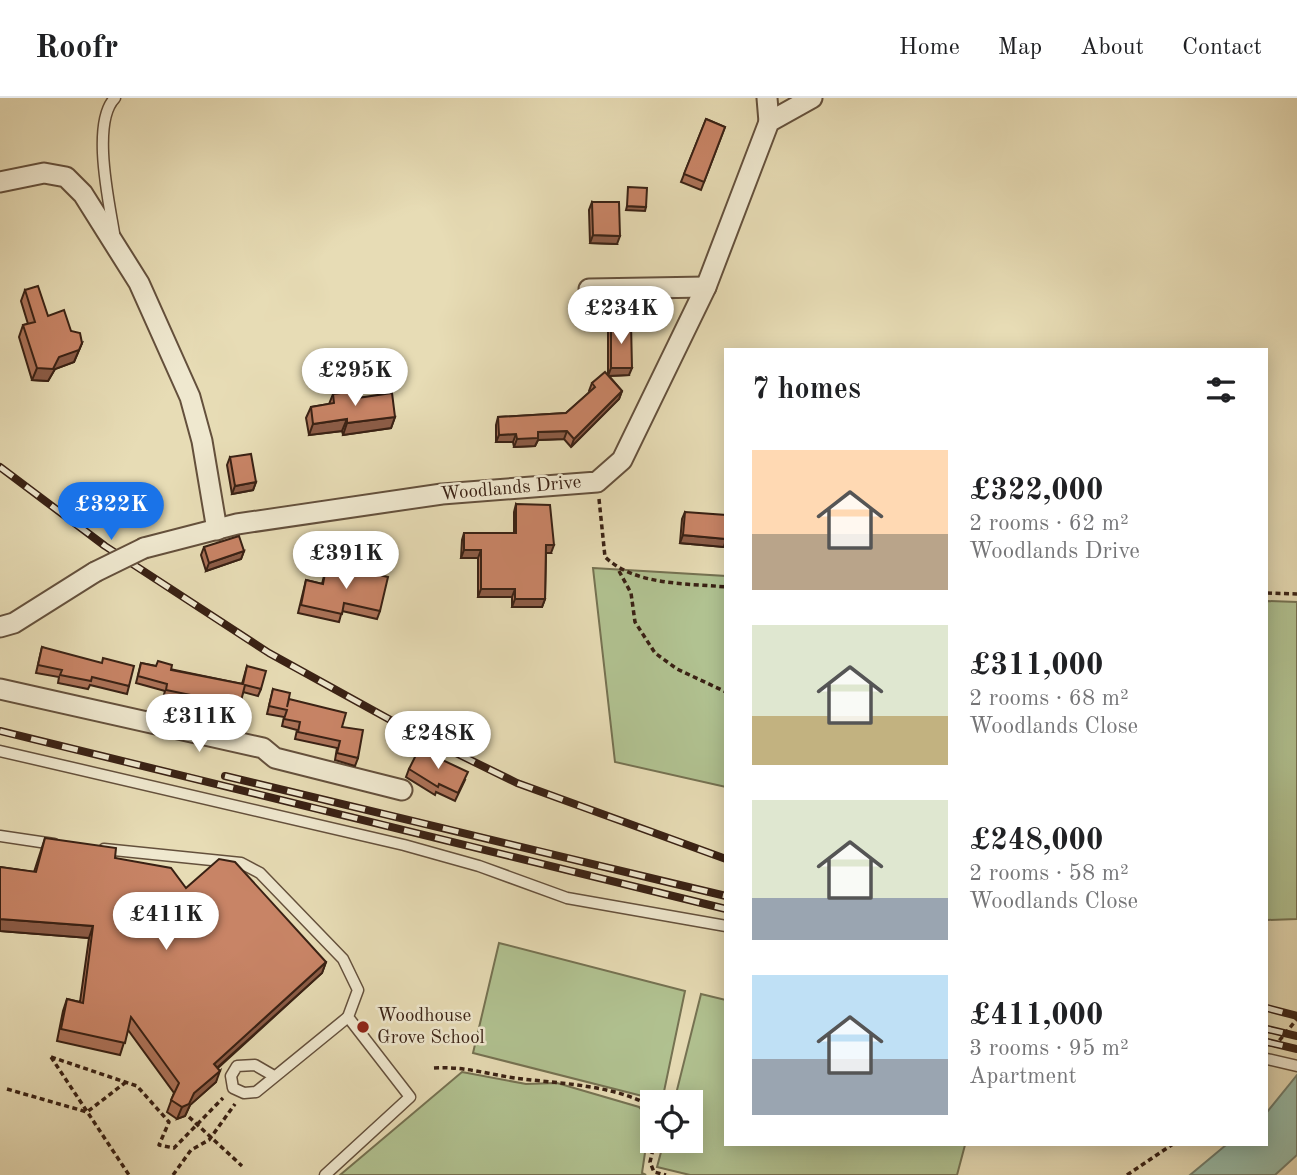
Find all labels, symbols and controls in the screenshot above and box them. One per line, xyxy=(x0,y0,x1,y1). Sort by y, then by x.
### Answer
text: Roofr xyxy=(35,32,118,65)
text: Home xyxy=(899,36,960,60)
text: Map xyxy=(998,36,1042,60)
text: About xyxy=(1080,36,1144,60)
text: Contact xyxy=(1182,36,1262,60)
pin: £234K xyxy=(572,286,670,346)
text: £234K xyxy=(584,297,658,320)
pin: £295K xyxy=(306,348,404,408)
text: £295K xyxy=(318,359,392,382)
icon: filters xyxy=(1202,371,1240,409)
text: 7 homes xyxy=(752,375,861,405)
street label: Woodlands Drive xyxy=(440,473,582,505)
text: £322,000 xyxy=(969,476,1103,506)
icon: home xyxy=(808,478,892,562)
pin: £322K xyxy=(62,482,160,542)
text: £322K xyxy=(74,493,148,516)
text: 2 rooms · 62 m² xyxy=(969,512,1129,535)
pin: £391K xyxy=(297,532,395,591)
text: Woodlands Drive xyxy=(969,540,1140,563)
text: £391K xyxy=(309,542,383,565)
text: £311,000 xyxy=(969,651,1103,681)
icon: home xyxy=(808,653,892,737)
text: 2 rooms · 68 m² xyxy=(969,687,1129,710)
pin: £311K xyxy=(150,694,248,754)
text: £311K xyxy=(162,705,236,728)
pin: £248K xyxy=(389,712,487,771)
text: Woodlands Close xyxy=(969,715,1138,738)
text: £248K xyxy=(401,722,475,745)
text: £248,000 xyxy=(969,826,1103,856)
icon: home xyxy=(808,828,892,912)
text: 2 rooms · 58 m² xyxy=(969,862,1129,885)
text: Woodlands Close xyxy=(969,890,1138,913)
pin: £411K xyxy=(117,892,215,952)
text: £411K xyxy=(129,903,203,926)
text: £411,000 xyxy=(969,1001,1103,1031)
icon: home xyxy=(808,1003,892,1087)
place label: Woodhouse Grove School xyxy=(377,1007,485,1048)
marker: Woodhouse Grove School xyxy=(355,1019,371,1035)
text: 3 rooms · 95 m² xyxy=(969,1037,1129,1060)
text: Apartment xyxy=(969,1065,1077,1088)
map controls xyxy=(640,1090,703,1153)
button: locate xyxy=(640,1090,703,1153)

